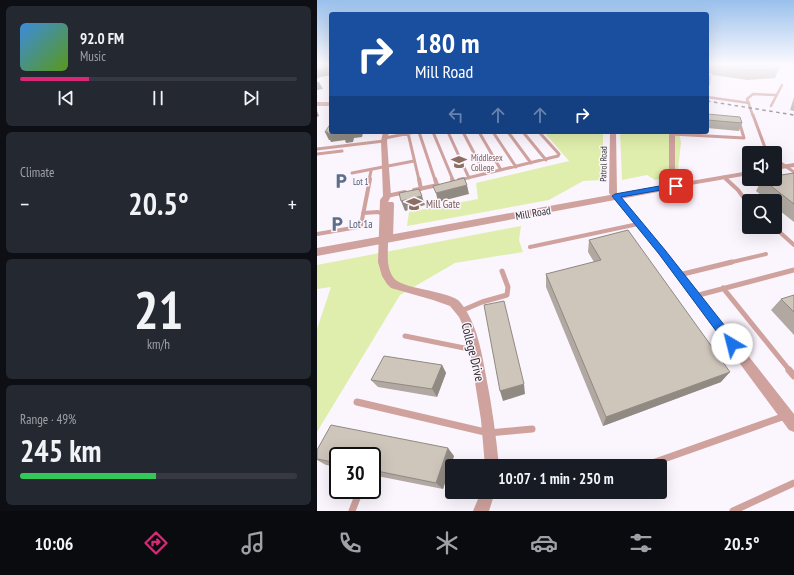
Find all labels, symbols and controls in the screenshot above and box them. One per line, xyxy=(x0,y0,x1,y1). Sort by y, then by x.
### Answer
text: 180 m xyxy=(415,24,479,61)
icon: right xyxy=(349,28,401,80)
text: 92.0 FM xyxy=(80,29,124,48)
text: Music xyxy=(80,48,106,65)
text: Mill Road xyxy=(415,60,473,83)
icon: previous xyxy=(55,87,77,109)
icon: pause xyxy=(147,87,169,109)
icon: next xyxy=(240,87,262,109)
icon: left xyxy=(445,104,467,126)
icon: ahead xyxy=(487,104,509,126)
icon: ahead xyxy=(529,104,551,126)
icon: right xyxy=(571,104,593,126)
street label: Patrol Road xyxy=(597,146,609,182)
map controls xyxy=(742,146,782,234)
button: sound xyxy=(742,146,782,186)
place label: Middlesex College xyxy=(471,152,503,173)
school or university icon: Middlesex College xyxy=(450,153,468,171)
text: Climate xyxy=(20,164,54,181)
pin xyxy=(659,169,693,203)
parking icon: Lot 1 xyxy=(332,172,350,190)
icon: arrive xyxy=(665,175,687,197)
place label: Lot 1 xyxy=(353,176,369,187)
text: 20.5° xyxy=(128,184,189,223)
text: − xyxy=(20,190,29,218)
text: + xyxy=(288,190,297,218)
button: search xyxy=(742,194,782,234)
school or university icon: Mill Gate xyxy=(405,195,423,213)
place label: Mill Gate xyxy=(426,197,461,211)
street label: Mill Road xyxy=(514,203,552,223)
parking icon: Lot 1a xyxy=(328,215,346,233)
place label: Lot 1a xyxy=(349,217,373,231)
text: 21 xyxy=(134,276,183,343)
street label: College Drive xyxy=(458,321,488,383)
position arrow xyxy=(711,323,753,365)
text: km/h xyxy=(147,336,170,353)
text: Range · 49% xyxy=(20,411,76,428)
text: 245 km xyxy=(20,431,101,470)
speed limit sign: 30 xyxy=(329,447,381,499)
text: 10:07 · 1 min · 250 m xyxy=(498,469,614,488)
icon: directions xyxy=(142,529,170,557)
icon: music xyxy=(239,529,267,557)
icon: phone xyxy=(336,529,364,557)
icon: climate xyxy=(433,529,461,557)
icon: car xyxy=(530,529,558,557)
icon: filters xyxy=(627,529,655,557)
text: 10:06 xyxy=(34,532,73,555)
text: 20.5° xyxy=(723,532,760,555)

